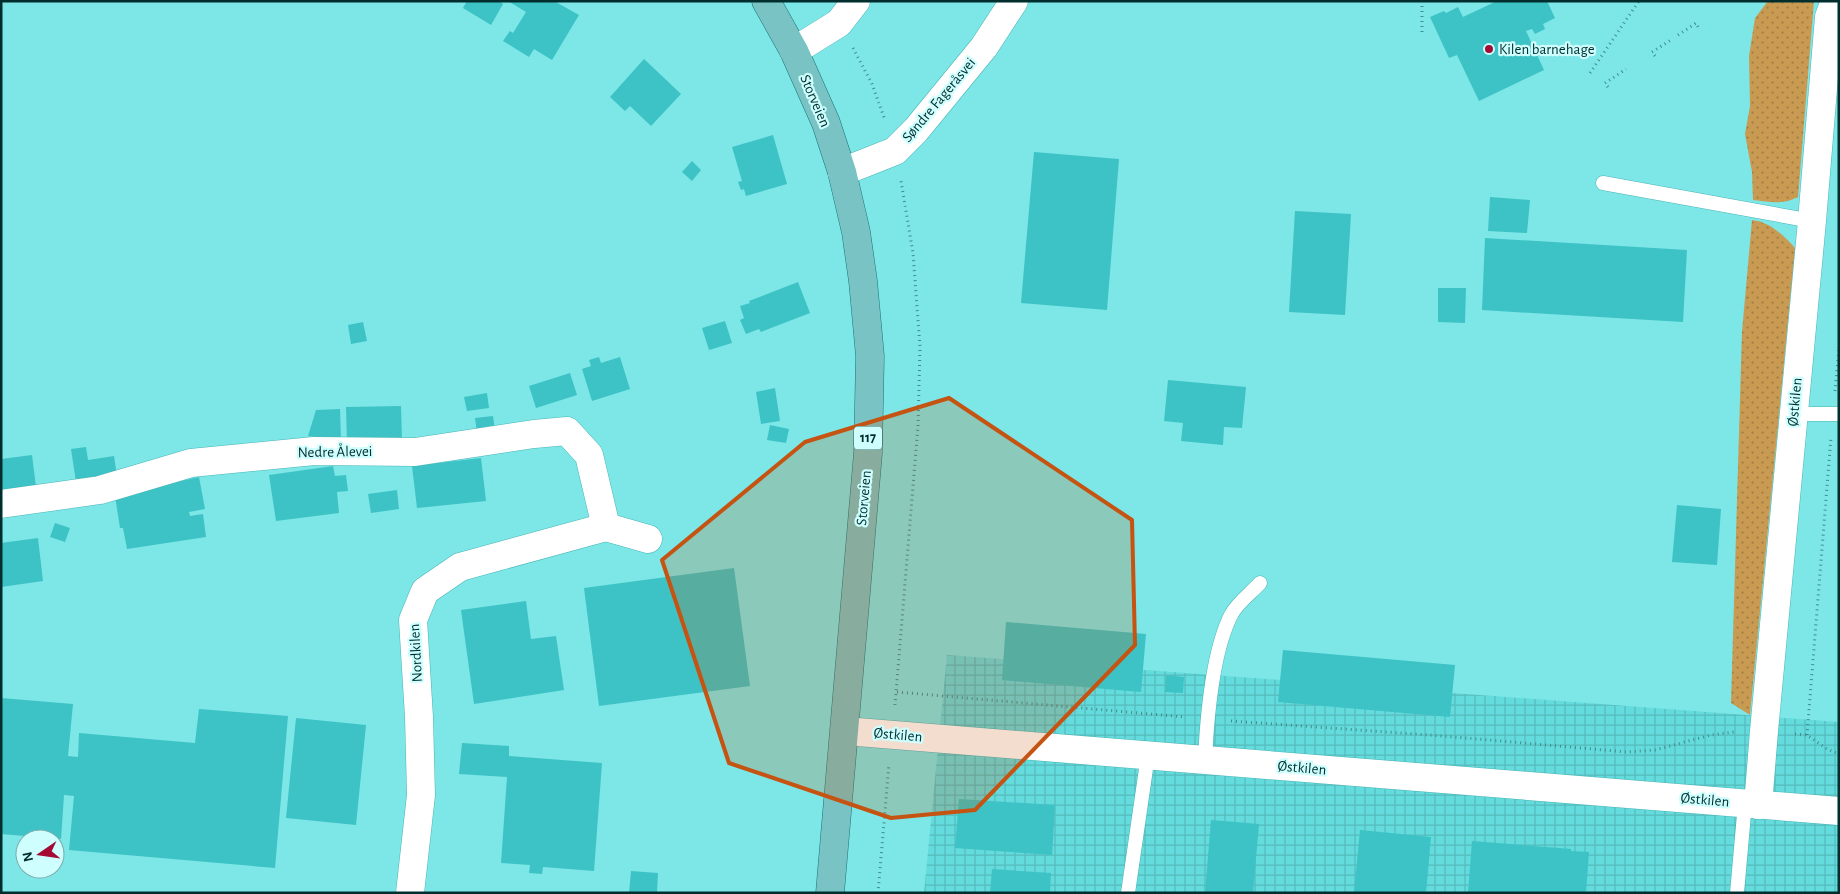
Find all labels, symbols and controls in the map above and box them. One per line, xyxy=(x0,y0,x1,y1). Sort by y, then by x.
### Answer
place label: Kilen barnehage xyxy=(1499,42,1595,57)
marker: Kilen barnehage xyxy=(1483,43,1495,55)
street label: Søndre Fageråsvei xyxy=(900,55,978,145)
street label: Storveien xyxy=(797,73,833,129)
street label: Østkilen xyxy=(1785,377,1805,427)
road number: 117 xyxy=(854,426,882,449)
street label: Nedre Ålevei xyxy=(297,443,373,460)
street label: Storveien xyxy=(854,470,874,526)
street label: Nordkilen xyxy=(407,623,425,683)
street label: Østkilen xyxy=(873,725,923,745)
street label: Østkilen xyxy=(1277,758,1327,778)
street label: Østkilen xyxy=(1680,790,1730,810)
north arrow xyxy=(15,829,65,879)
text: N xyxy=(20,850,36,863)

